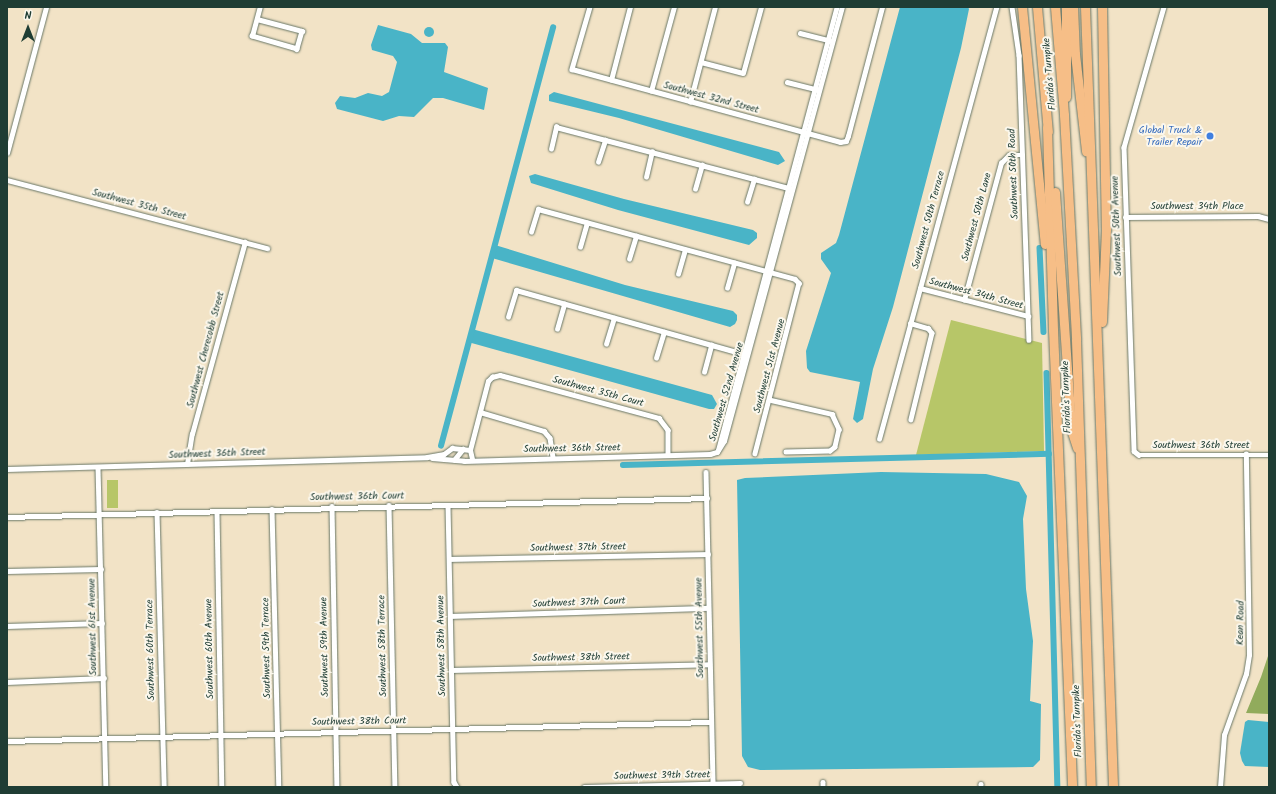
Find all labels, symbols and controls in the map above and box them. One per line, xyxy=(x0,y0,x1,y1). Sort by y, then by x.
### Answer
text: N xyxy=(25,7,31,25)
north arrow xyxy=(8,8,48,48)
street label: Florida's Turnpike xyxy=(1041,37,1059,111)
street label: Southwest 32nd Street xyxy=(662,79,760,117)
place label: Global Truck & Trailer Repair xyxy=(1139,124,1202,148)
street label: Southwest 50th Road xyxy=(1006,128,1022,220)
marker: Global Truck & Trailer Repair xyxy=(1205,131,1215,141)
street label: Southwest 50th Terrace xyxy=(910,170,948,270)
street label: Southwest 50th Lane xyxy=(959,172,995,262)
street label: Southwest 50th Avenue xyxy=(1109,176,1125,276)
street label: Southwest 35th Street xyxy=(91,187,187,223)
street label: Southwest 34th Place xyxy=(1150,201,1244,213)
street label: Southwest 34th Street xyxy=(928,276,1024,312)
street label: Southwest Cherecobb Street xyxy=(185,291,227,409)
street label: Southwest 51st Avenue xyxy=(752,317,788,415)
street label: Southwest 52nd Avenue xyxy=(707,341,747,443)
street label: Florida's Turnpike xyxy=(1060,361,1074,433)
street label: Southwest 35th Court xyxy=(551,374,645,410)
street label: Southwest 36th Street xyxy=(1152,440,1250,452)
street label: Southwest 36th Street xyxy=(523,442,621,456)
street label: Southwest 36th Street xyxy=(168,446,266,462)
street label: Southwest 36th Court xyxy=(310,490,404,504)
street label: Southwest 37th Street xyxy=(530,541,626,555)
street label: Southwest 61st Avenue xyxy=(86,578,100,676)
street label: Southwest 55th Avenue xyxy=(693,578,707,678)
street label: Southwest 58th Terrace xyxy=(376,595,390,697)
street label: Southwest 58th Avenue xyxy=(435,595,449,697)
street label: Southwest 37th Court xyxy=(532,595,626,611)
street label: Southwest 59th Terrace xyxy=(260,597,274,699)
street label: Southwest 59th Avenue xyxy=(318,597,332,697)
street label: Southwest 60th Terrace xyxy=(144,599,158,701)
street label: Southwest 60th Avenue xyxy=(203,599,217,699)
street label: Kean Road xyxy=(1235,601,1247,645)
street label: Southwest 38th Street xyxy=(532,651,630,665)
street label: Florida's Turnpike xyxy=(1071,685,1085,757)
street label: Southwest 38th Court xyxy=(312,715,406,729)
street label: Southwest 39th Street xyxy=(614,769,710,783)

